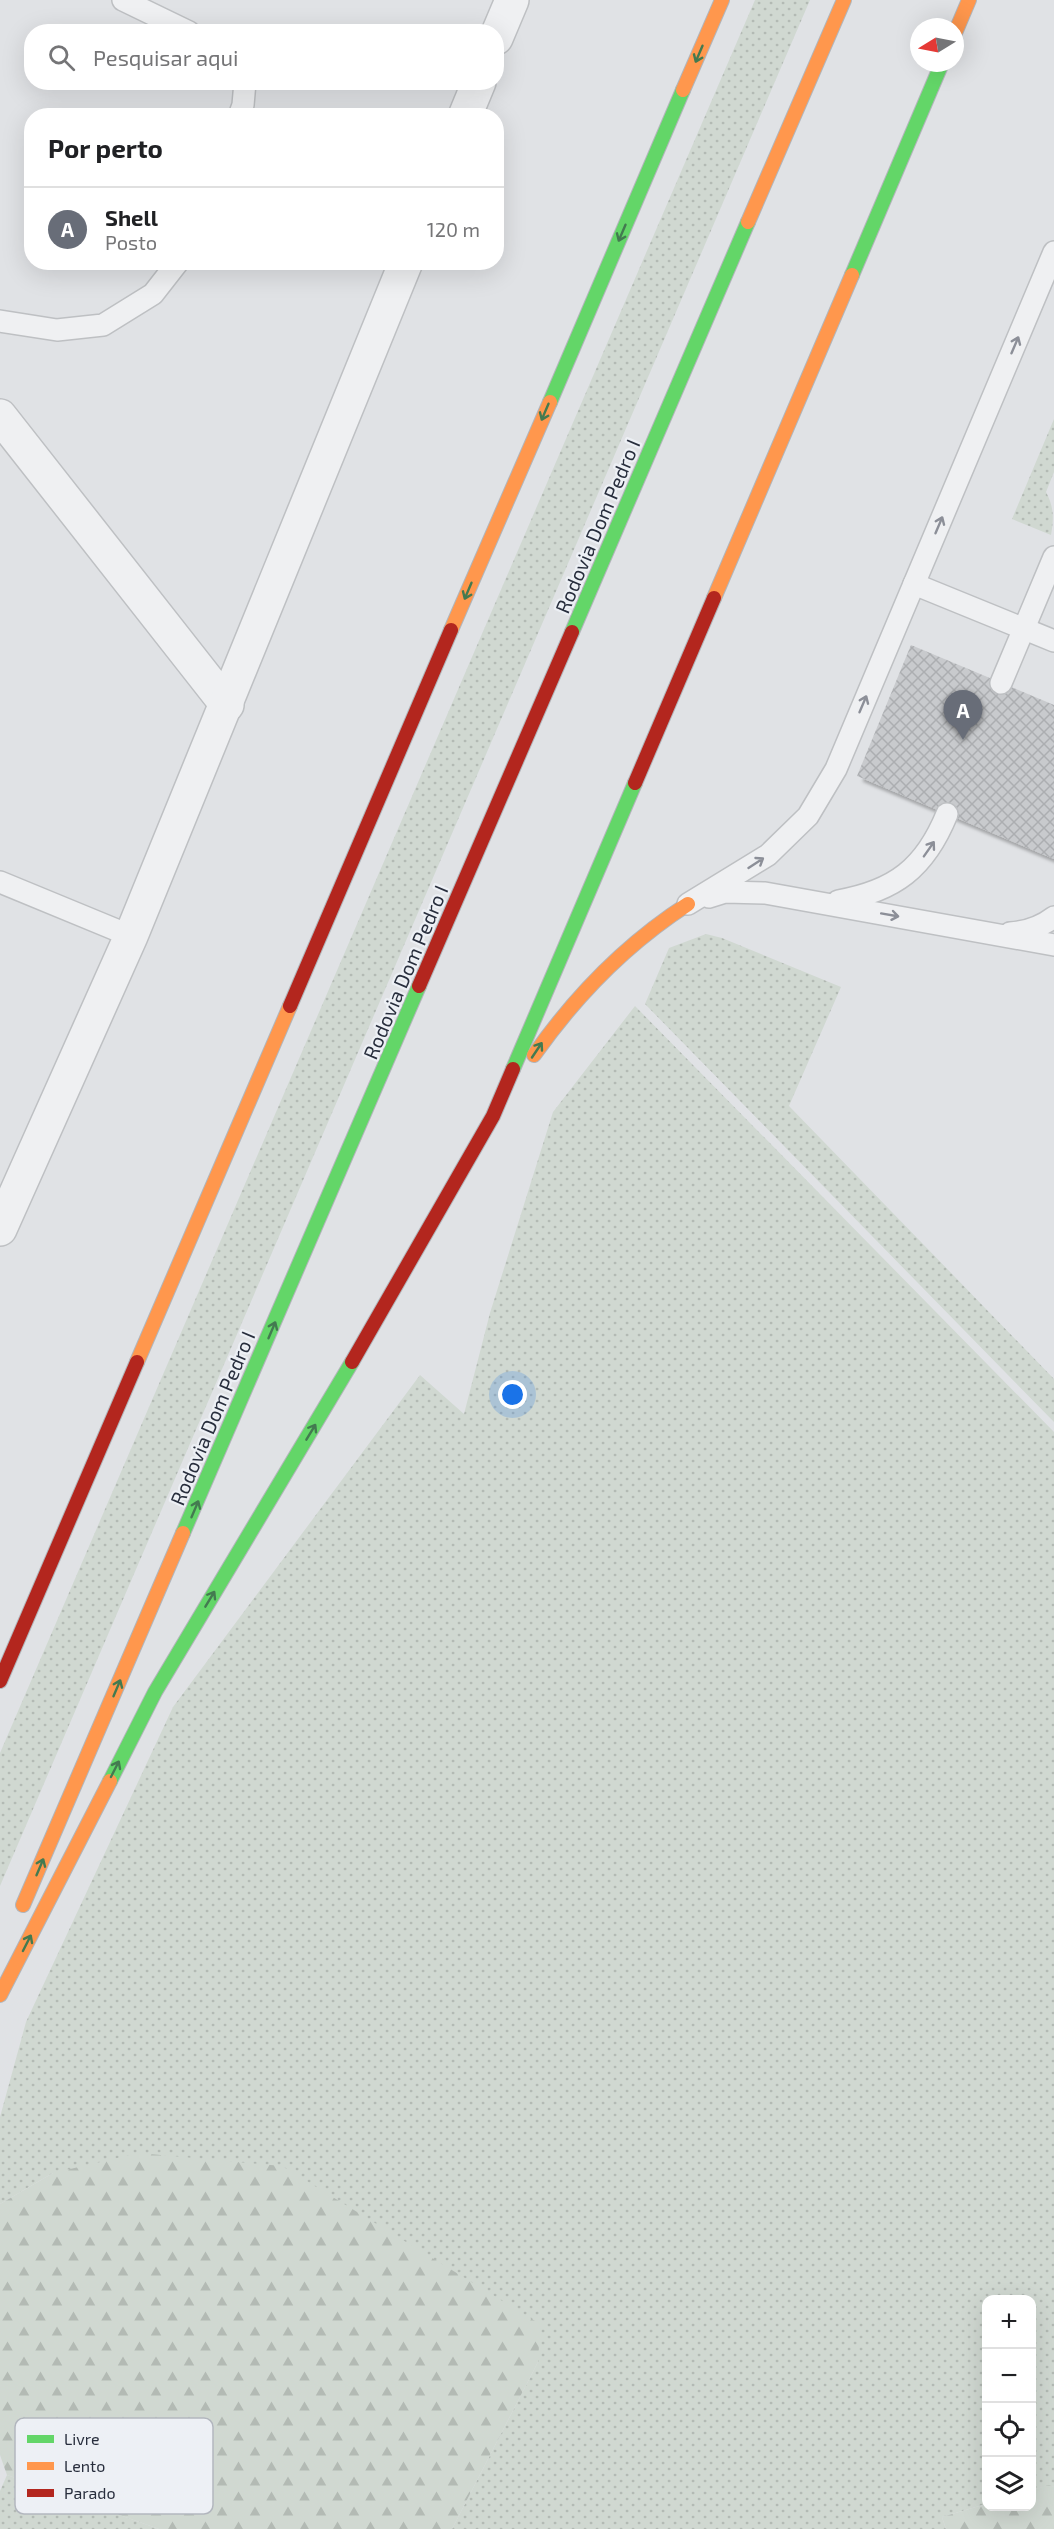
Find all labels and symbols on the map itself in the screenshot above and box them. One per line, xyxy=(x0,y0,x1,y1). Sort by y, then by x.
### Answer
north arrow xyxy=(910,18,964,72)
one-way arrow xyxy=(693,44,704,62)
one-way arrow xyxy=(616,223,627,242)
one-way arrow xyxy=(1010,336,1021,355)
one-way arrow xyxy=(539,403,550,421)
street label: Rodovia Dom Pedro I xyxy=(549,435,645,617)
one-way arrow xyxy=(934,516,945,534)
one-way arrow xyxy=(462,582,473,600)
pin: A xyxy=(944,690,982,740)
one-way arrow xyxy=(858,696,870,714)
one-way arrow xyxy=(923,842,935,858)
one-way arrow xyxy=(747,856,764,868)
street label: Rodovia Dom Pedro I xyxy=(357,881,453,1063)
one-way arrow xyxy=(880,910,899,921)
one-way arrow xyxy=(531,1043,543,1059)
one-way arrow xyxy=(267,1321,278,1339)
street label: Rodovia Dom Pedro I xyxy=(164,1327,260,1509)
your location xyxy=(498,1380,527,1409)
one-way arrow xyxy=(305,1424,317,1441)
one-way arrow xyxy=(189,1500,201,1518)
one-way arrow xyxy=(205,1591,217,1608)
one-way arrow xyxy=(112,1679,123,1697)
one-way arrow xyxy=(110,1761,121,1779)
one-way arrow xyxy=(35,1858,46,1876)
one-way arrow xyxy=(21,1934,33,1952)
legend xyxy=(15,2418,213,2514)
text: Livre xyxy=(64,2429,99,2448)
text: Lento xyxy=(64,2456,105,2475)
text: Parado xyxy=(64,2483,116,2502)

